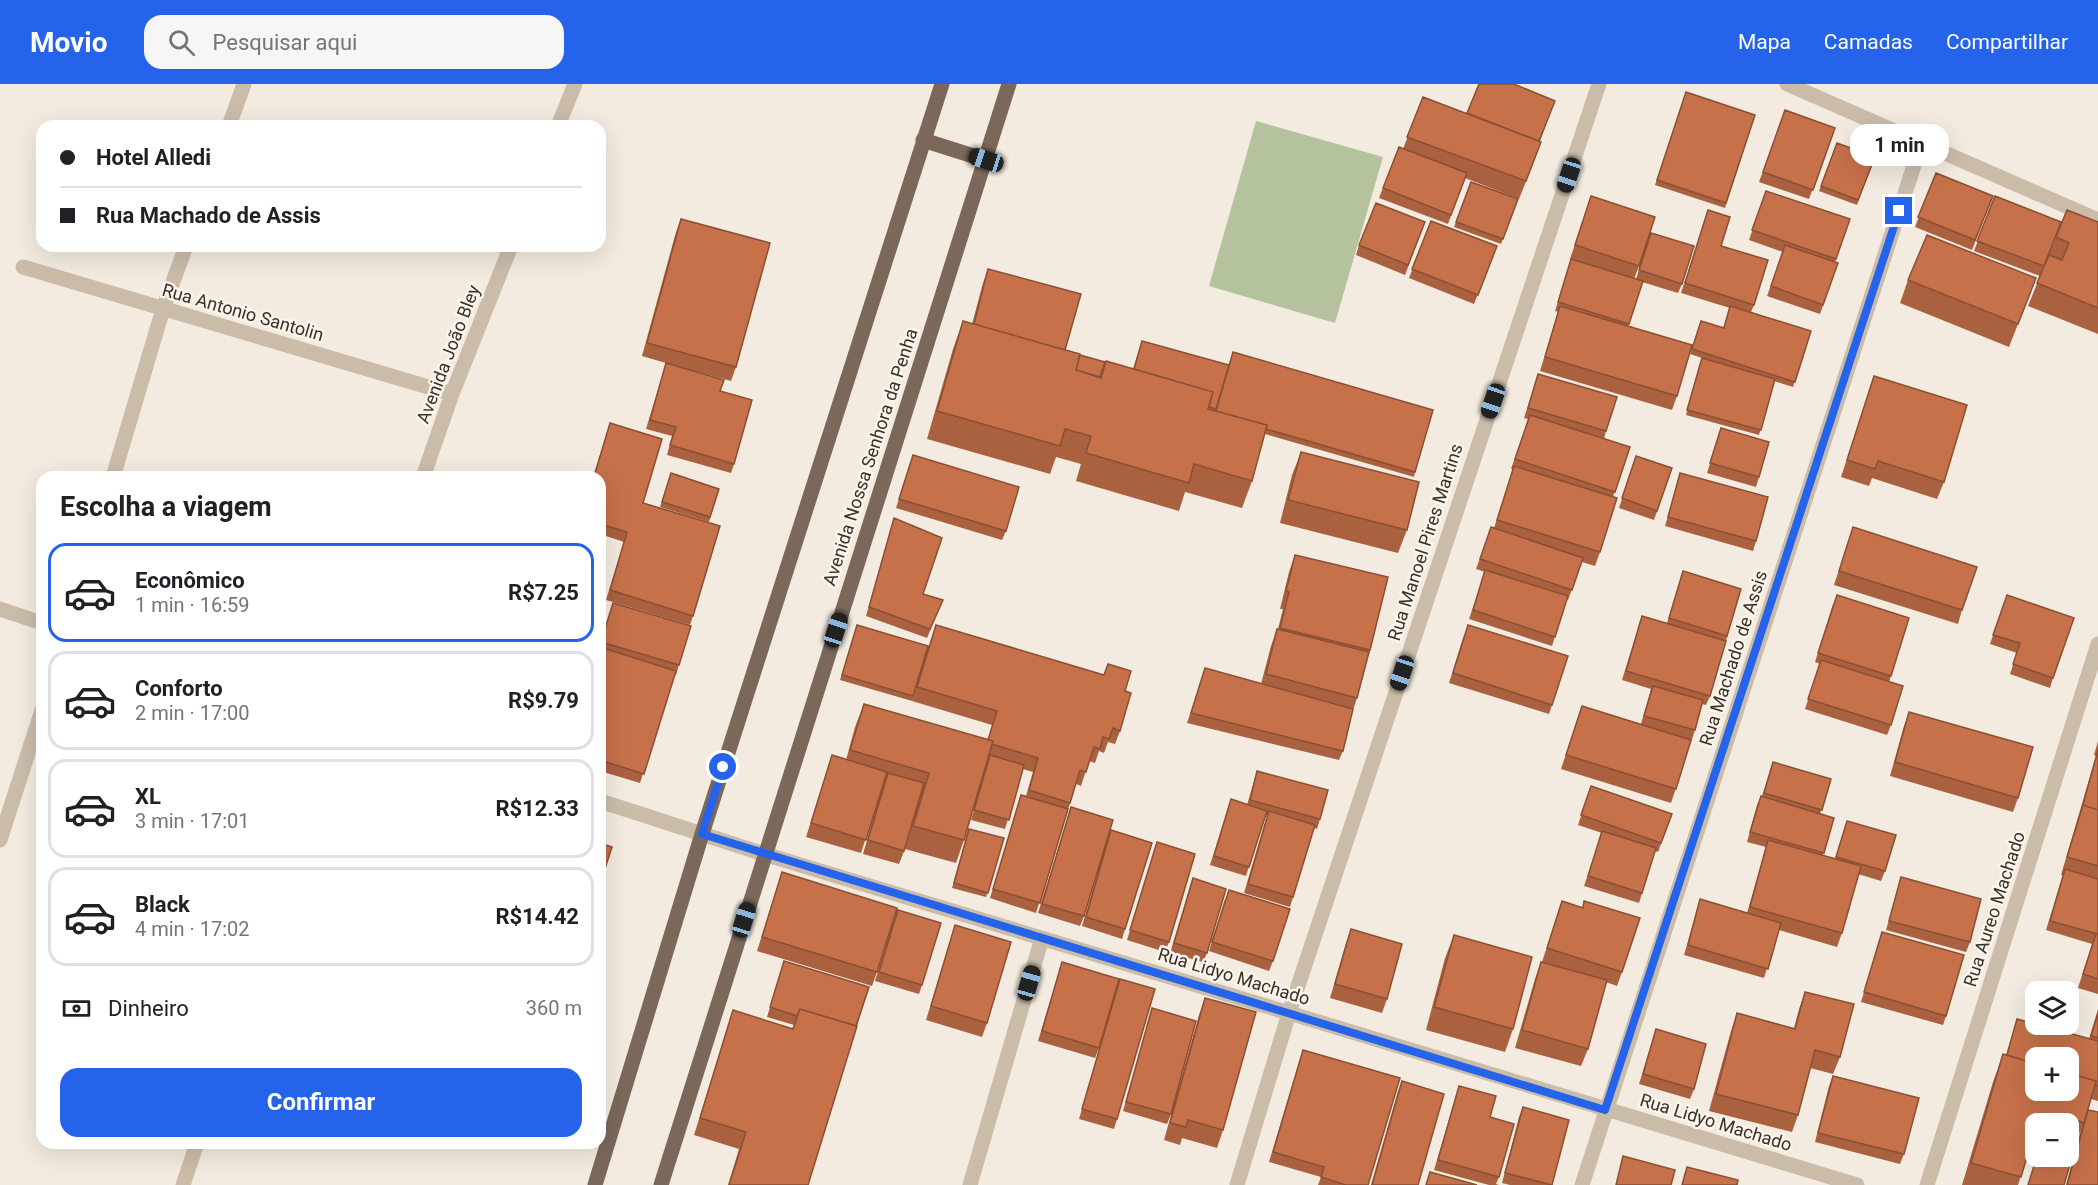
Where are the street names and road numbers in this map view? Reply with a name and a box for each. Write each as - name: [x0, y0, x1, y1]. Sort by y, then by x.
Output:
- street label: Rua Antonio Santolin: [160, 279, 326, 345]
- street label: Avenida João Bley: [412, 281, 484, 426]
- street label: Avenida Nossa Senhora da Penha: [818, 326, 922, 588]
- street label: Rua Manoel Pires Martins: [1383, 441, 1467, 643]
- street label: Rua Machado de Assis: [1695, 568, 1771, 748]
- street label: Rua Aureo Machado: [1959, 829, 2029, 989]
- street label: Rua Lidyo Machado: [1156, 943, 1312, 1009]
- street label: Rua Lidyo Machado: [1638, 1089, 1794, 1155]

